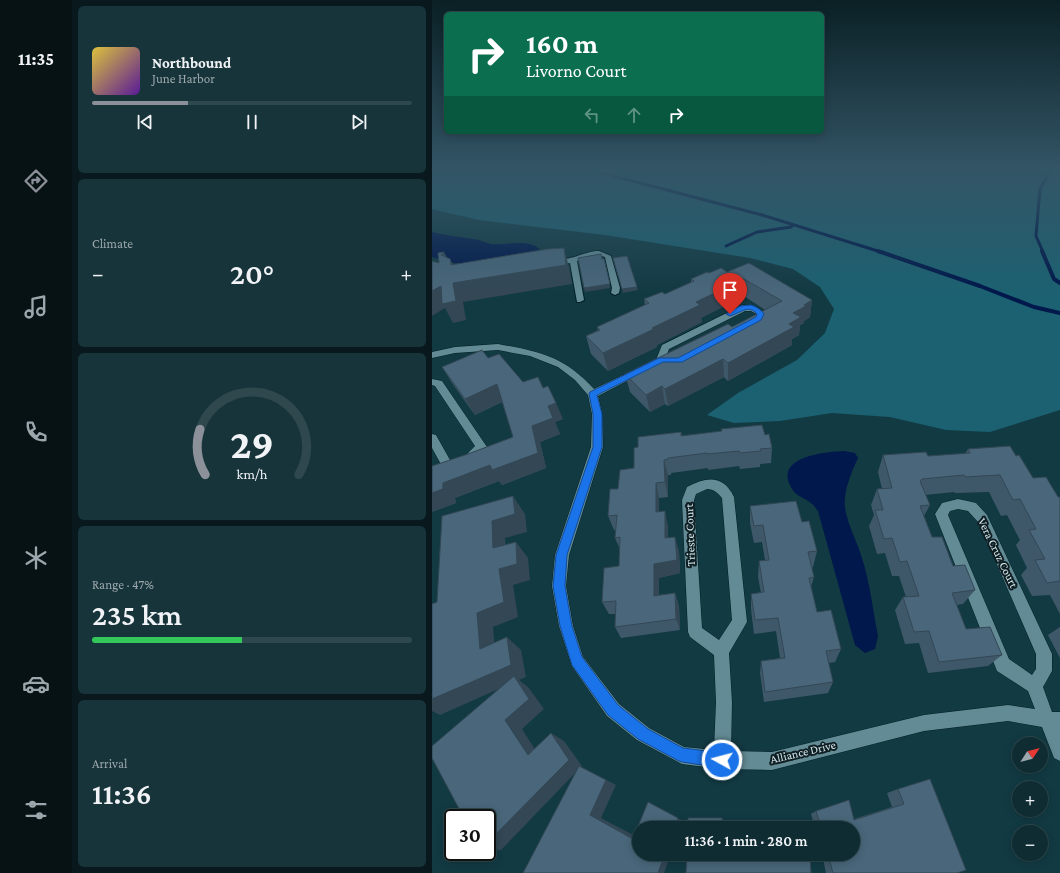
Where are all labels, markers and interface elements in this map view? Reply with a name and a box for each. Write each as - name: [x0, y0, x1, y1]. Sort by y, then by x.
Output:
- icon: right: [460, 28, 512, 80]
- text: 160 m: [526, 28, 598, 59]
- text: 11:35: [18, 49, 54, 69]
- text: Northbound: [152, 55, 231, 71]
- text: Livorno Court: [526, 61, 627, 81]
- text: June Harbor: [152, 71, 215, 86]
- icon: left: [581, 104, 603, 126]
- icon: ahead: [623, 104, 645, 126]
- icon: right: [665, 104, 687, 126]
- icon: previous: [134, 111, 156, 133]
- icon: pause: [241, 111, 263, 133]
- icon: next: [348, 111, 370, 133]
- icon: directions: [22, 167, 50, 195]
- text: Climate: [92, 236, 133, 251]
- text: 20°: [230, 257, 274, 290]
- text: −: [92, 261, 104, 286]
- text: +: [400, 261, 412, 286]
- pin: [713, 273, 747, 314]
- icon: arrive: [719, 279, 741, 301]
- icon: music: [22, 293, 50, 321]
- icon: phone: [22, 418, 50, 446]
- text: 29: [230, 420, 274, 466]
- text: km/h: [237, 465, 268, 481]
- street label: Trieste Court: [682, 502, 698, 567]
- street label: Vera Cruz Court: [975, 516, 1021, 591]
- icon: climate: [22, 544, 50, 572]
- text: Range · 47%: [92, 577, 154, 592]
- text: 235 km: [92, 598, 182, 631]
- icon: car: [22, 670, 50, 698]
- north arrow: [1012, 737, 1048, 773]
- map controls: [1012, 737, 1048, 861]
- street label: Alliance Drive: [769, 738, 837, 766]
- position arrow: [701, 739, 743, 781]
- text: Arrival: [92, 756, 127, 771]
- text: 11:36: [92, 777, 152, 810]
- button: +: [1012, 781, 1048, 817]
- icon: filters: [22, 796, 50, 824]
- speed limit sign: 30: [444, 809, 496, 861]
- button: −: [1012, 825, 1048, 861]
- text: 11:36 · 1 min · 280 m: [685, 833, 807, 849]

